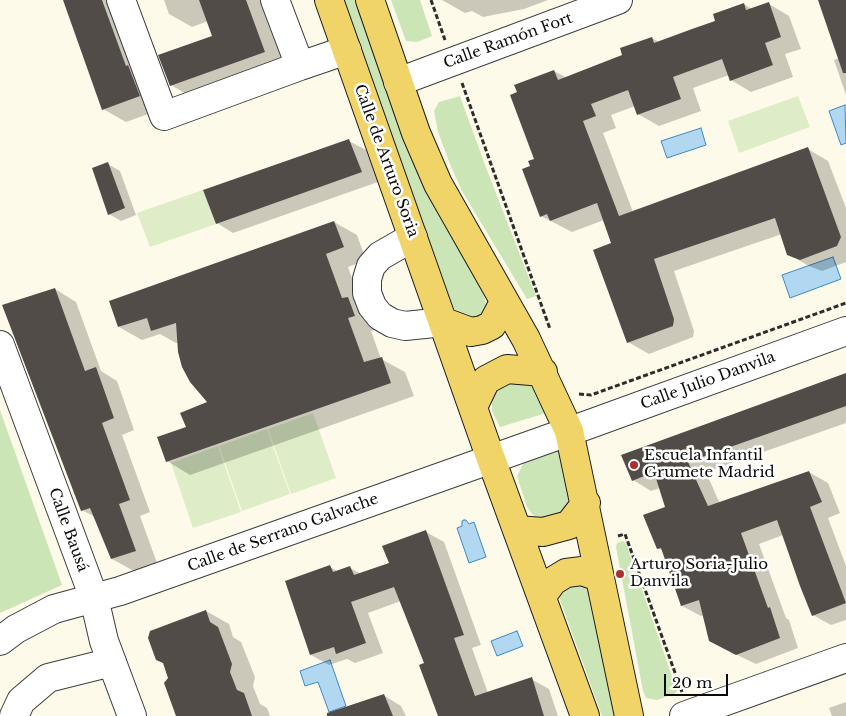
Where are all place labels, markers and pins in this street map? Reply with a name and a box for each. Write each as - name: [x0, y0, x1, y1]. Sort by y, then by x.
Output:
- place label: Escuela Infantil Grumete Madrid: [644, 447, 775, 482]
- marker: Escuela Infantil Grumete Madrid: [628, 459, 640, 471]
- place label: Arturo Soria-Julio Danvila: [630, 556, 768, 591]
- marker: Arturo Soria-Julio Danvila: [614, 568, 626, 580]

